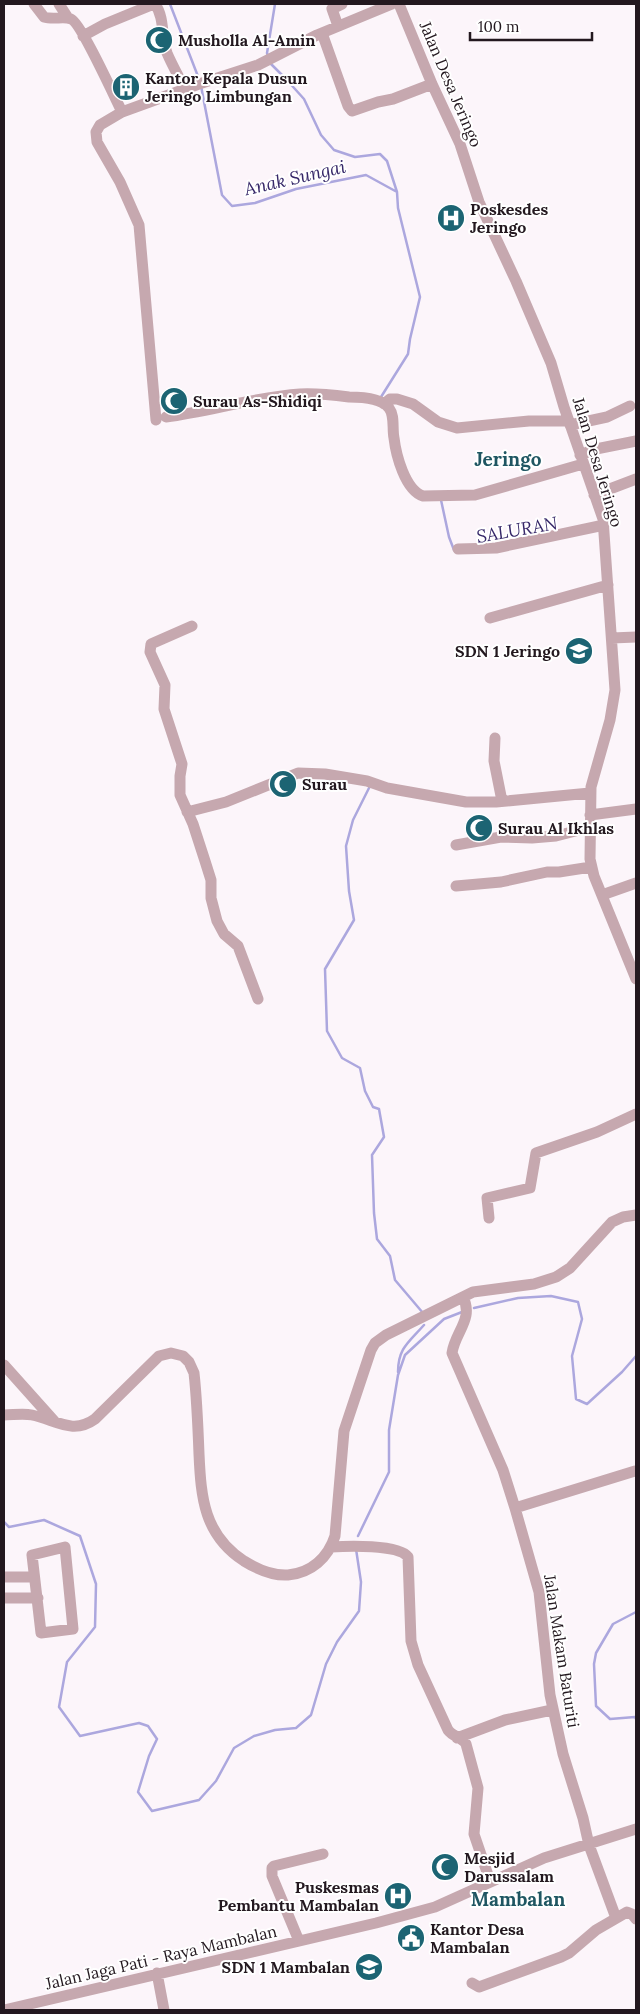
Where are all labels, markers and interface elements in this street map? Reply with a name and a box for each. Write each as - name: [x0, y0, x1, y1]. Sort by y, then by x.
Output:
- scale bar: [470, 10, 592, 42]
- street label: Jalan Desa Jeringo: [415, 17, 487, 150]
- text: 100 m: [478, 17, 519, 36]
- mosque icon: Musholla Al-Amin: [144, 25, 174, 55]
- place label: Musholla Al-Amin: [178, 30, 316, 50]
- place label: Kantor Kepala Dusun Jeringo Limbungan: [145, 68, 307, 106]
- building icon: Kantor Kepala Dusun Jeringo Limbungan: [111, 72, 141, 102]
- water label: Anak Sungai: [241, 155, 348, 201]
- place label: Poskesdes Jeringo: [470, 199, 548, 237]
- hospital icon: Poskesdes Jeringo: [436, 203, 466, 233]
- mosque icon: Surau As-Shidiqi: [159, 386, 189, 416]
- place label: Surau As-Shidiqi: [193, 391, 322, 411]
- street label: Jalan Desa Jeringo: [568, 394, 627, 529]
- district label: Jeringo: [475, 447, 542, 471]
- water label: SALURAN: [475, 511, 560, 548]
- school or university icon: SDN 1 Jeringo: [564, 636, 594, 666]
- place label: SDN 1 Jeringo: [455, 641, 560, 661]
- mosque icon: Surau: [268, 769, 298, 799]
- place label: Surau: [302, 774, 347, 794]
- mosque icon: Surau Al Ikhlas: [464, 813, 494, 843]
- place label: Surau Al Ikhlas: [498, 818, 614, 838]
- street label: Jalan Makam Baturiti: [540, 1572, 584, 1729]
- place label: Mesjid Darussalam: [464, 1848, 554, 1886]
- mosque icon: Mesjid Darussalam: [430, 1852, 460, 1882]
- place label: Puskesmas Pembantu Mambalan: [218, 1877, 379, 1915]
- hospital icon: Puskesmas Pembantu Mambalan: [383, 1881, 413, 1911]
- district label: Mambalan: [471, 1887, 565, 1911]
- place label: Kantor Desa Mambalan: [430, 1919, 525, 1957]
- street label: Jalan Jaga Pati - Raya Mambalan: [42, 1921, 279, 1994]
- public building icon: Kantor Desa Mambalan: [396, 1923, 426, 1953]
- school or university icon: SDN 1 Mambalan: [354, 1952, 384, 1982]
- place label: SDN 1 Mambalan: [222, 1957, 350, 1977]

